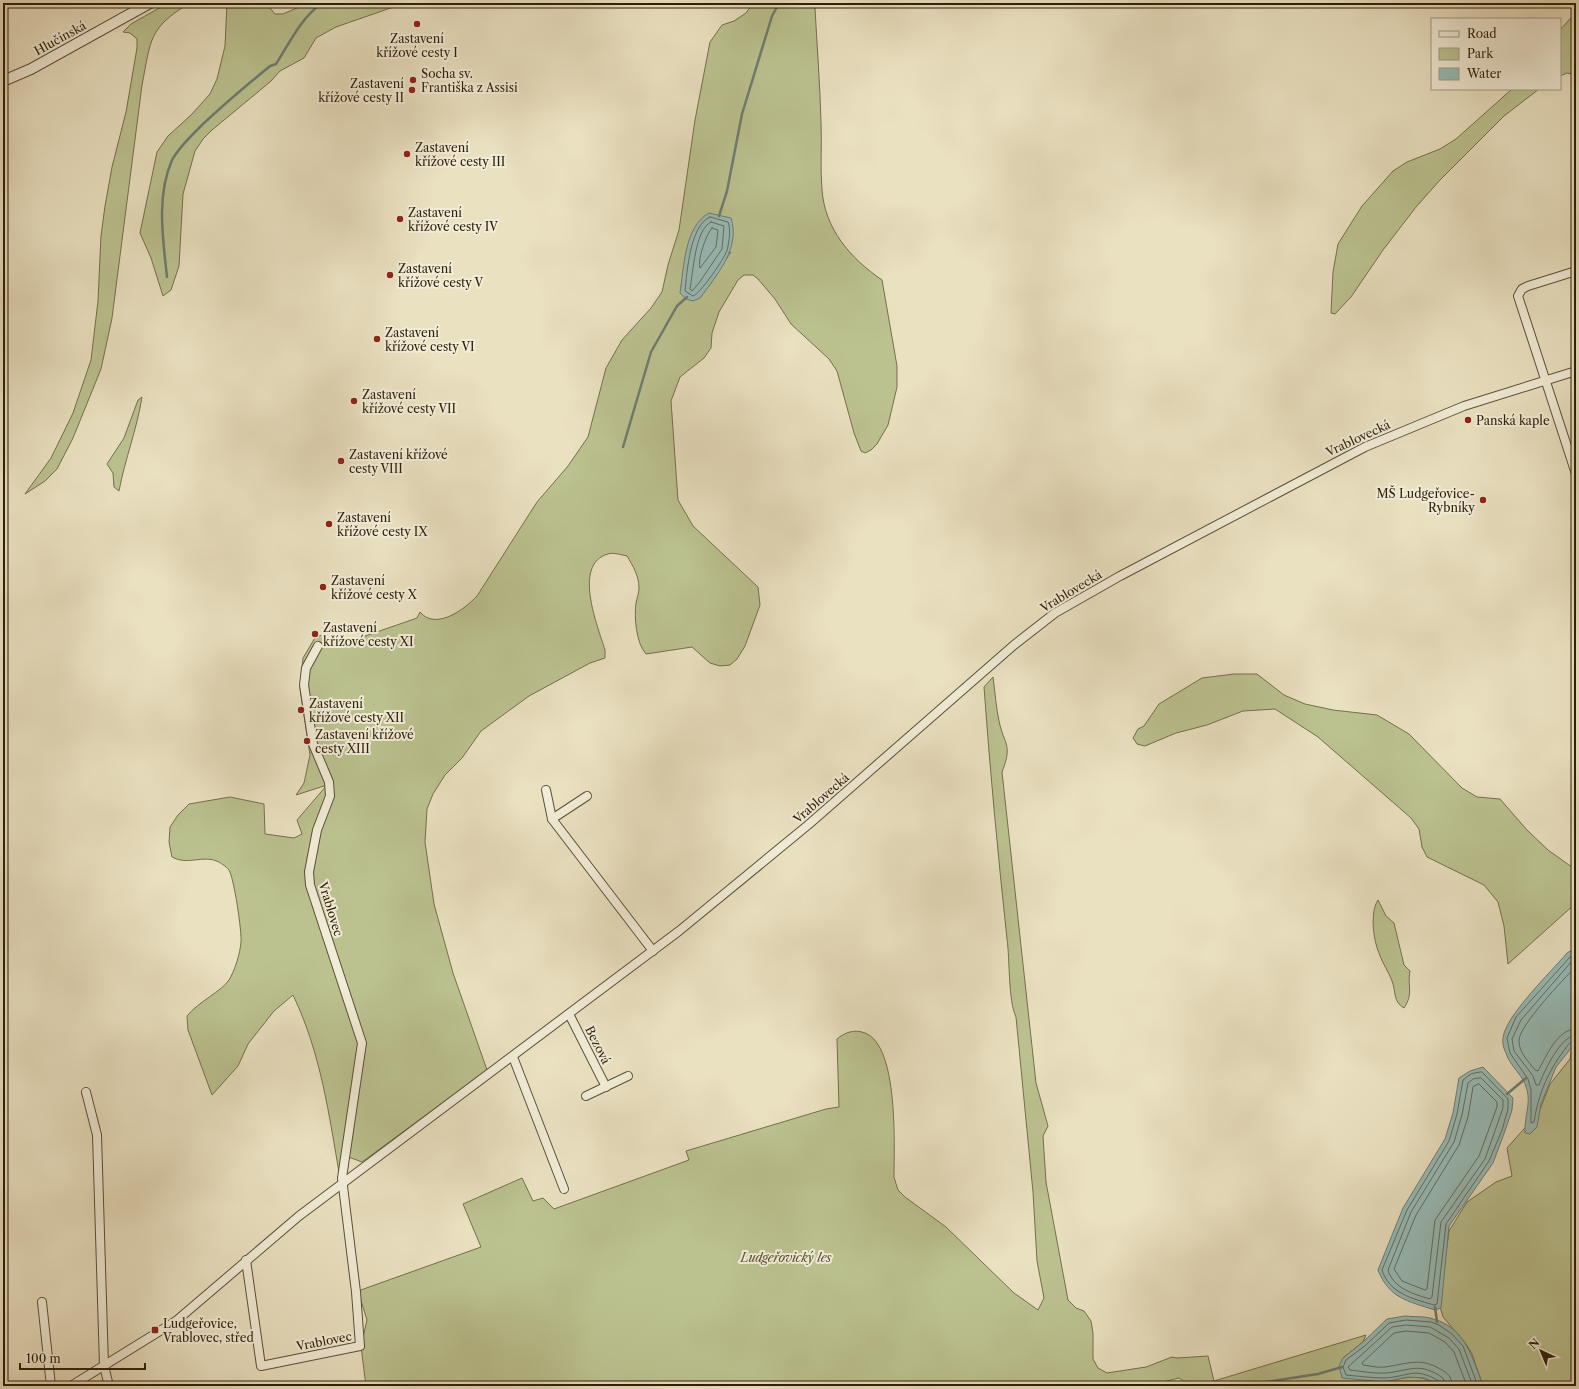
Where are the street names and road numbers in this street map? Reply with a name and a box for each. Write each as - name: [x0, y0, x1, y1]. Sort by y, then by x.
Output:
- street label: Hlučínská: [31, 17, 89, 58]
- street label: Vrablovecká: [1323, 416, 1393, 460]
- street label: Vrablovecká: [1037, 566, 1105, 616]
- street label: Vrablovecká: [789, 769, 852, 827]
- street label: Vrablovec: [315, 879, 346, 938]
- street label: Bezová: [582, 1023, 614, 1067]
- street label: Vrablovec: [294, 1328, 353, 1354]

